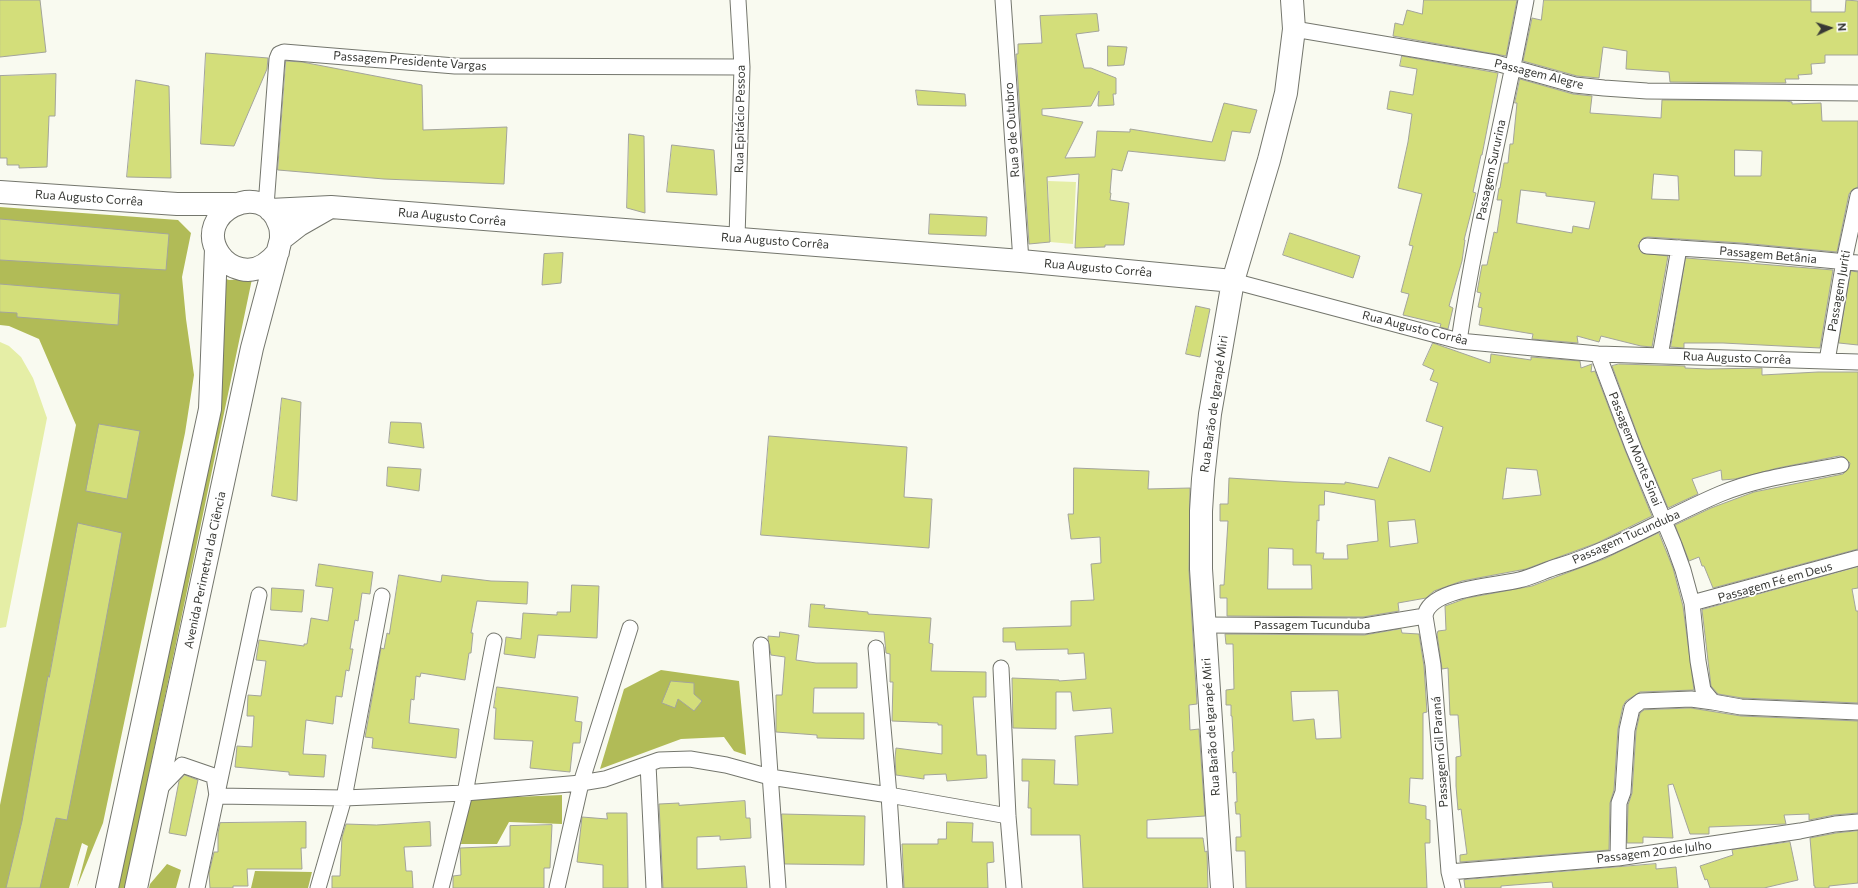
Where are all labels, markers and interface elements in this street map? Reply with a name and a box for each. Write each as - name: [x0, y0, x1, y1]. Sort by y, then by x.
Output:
- north arrow: [1810, 8, 1850, 48]
- text: N: [1836, 23, 1849, 32]
- street label: Passagem Presidente Vargas: [333, 48, 487, 74]
- street label: Passagem Alegre: [1493, 56, 1585, 92]
- street label: Rua Epitácio Pessoa: [732, 65, 748, 173]
- street label: Rua 9 de Outubro: [1001, 82, 1023, 178]
- street label: Passagem Sururina: [1473, 118, 1509, 222]
- street label: Rua Augusto Corrêa: [34, 187, 144, 209]
- street label: Rua Augusto Corrêa: [397, 205, 507, 229]
- street label: Rua Augusto Corrêa: [720, 230, 830, 252]
- street label: Passagem Betânia: [1719, 244, 1817, 266]
- street label: Passagem Juriti: [1825, 249, 1853, 333]
- street label: Rua Augusto Corrêa: [1043, 256, 1153, 280]
- street label: Rua Augusto Corrêa: [1361, 308, 1469, 348]
- street label: Rua Barão de Igarapé Miri: [1197, 334, 1231, 474]
- street label: Rua Augusto Corrêa: [1683, 349, 1791, 367]
- street label: Passagem Monte Sinai: [1606, 390, 1664, 508]
- street label: Avenida Perimetral da Ciência: [181, 490, 229, 650]
- street label: Passagem Tucunduba: [1570, 507, 1682, 567]
- street label: Passagem Fé em Deus: [1716, 559, 1834, 605]
- street label: Passagem Tucunduba: [1254, 618, 1370, 632]
- street label: Rua Barão de Igarapé Miri: [1199, 657, 1223, 797]
- street label: Passagem Gil Paraná: [1429, 696, 1451, 808]
- street label: Passagem 20 de Julho: [1596, 838, 1712, 866]

